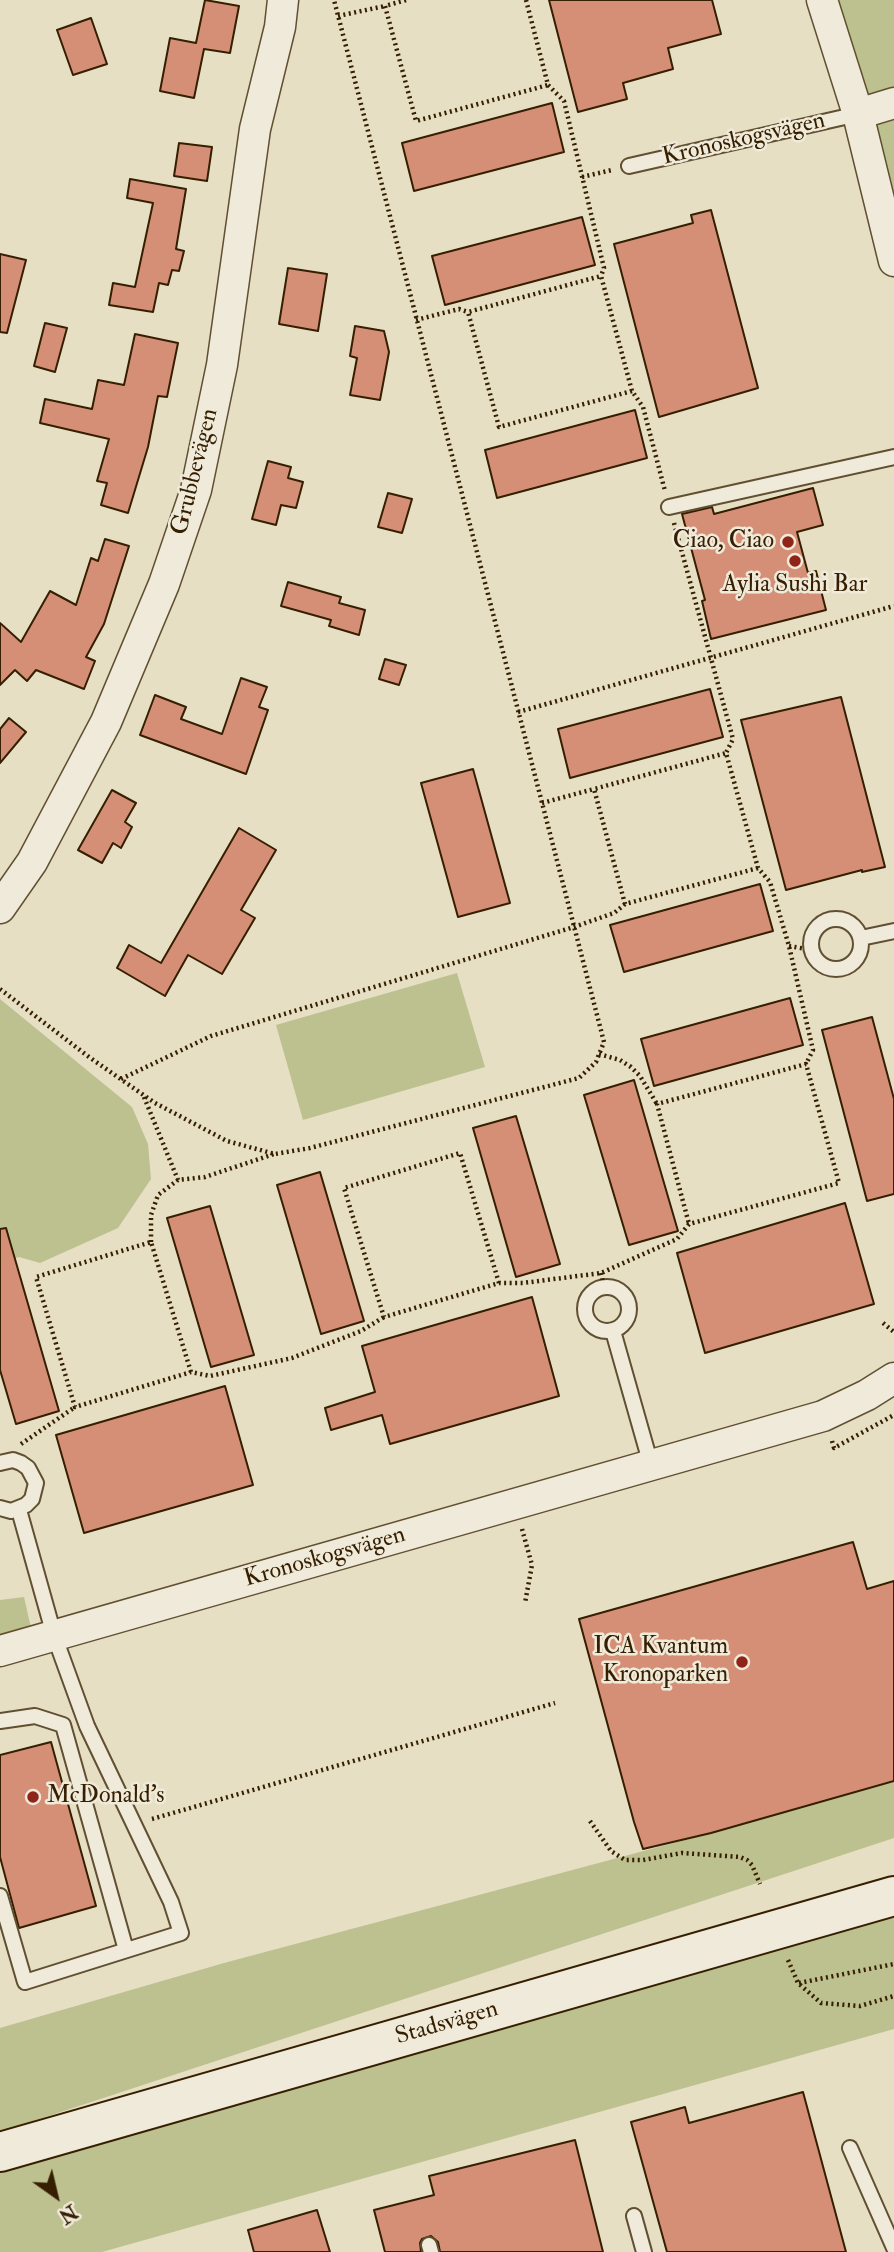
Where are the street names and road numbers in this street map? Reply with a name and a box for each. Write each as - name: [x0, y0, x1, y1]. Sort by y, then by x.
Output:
- street label: Kronoskogsvägen: [660, 107, 828, 173]
- street label: Grubbevägen: [166, 406, 226, 538]
- street label: Kronoskogsvägen: [241, 1521, 409, 1595]
- street label: Stadsvägen: [392, 1996, 502, 2052]

